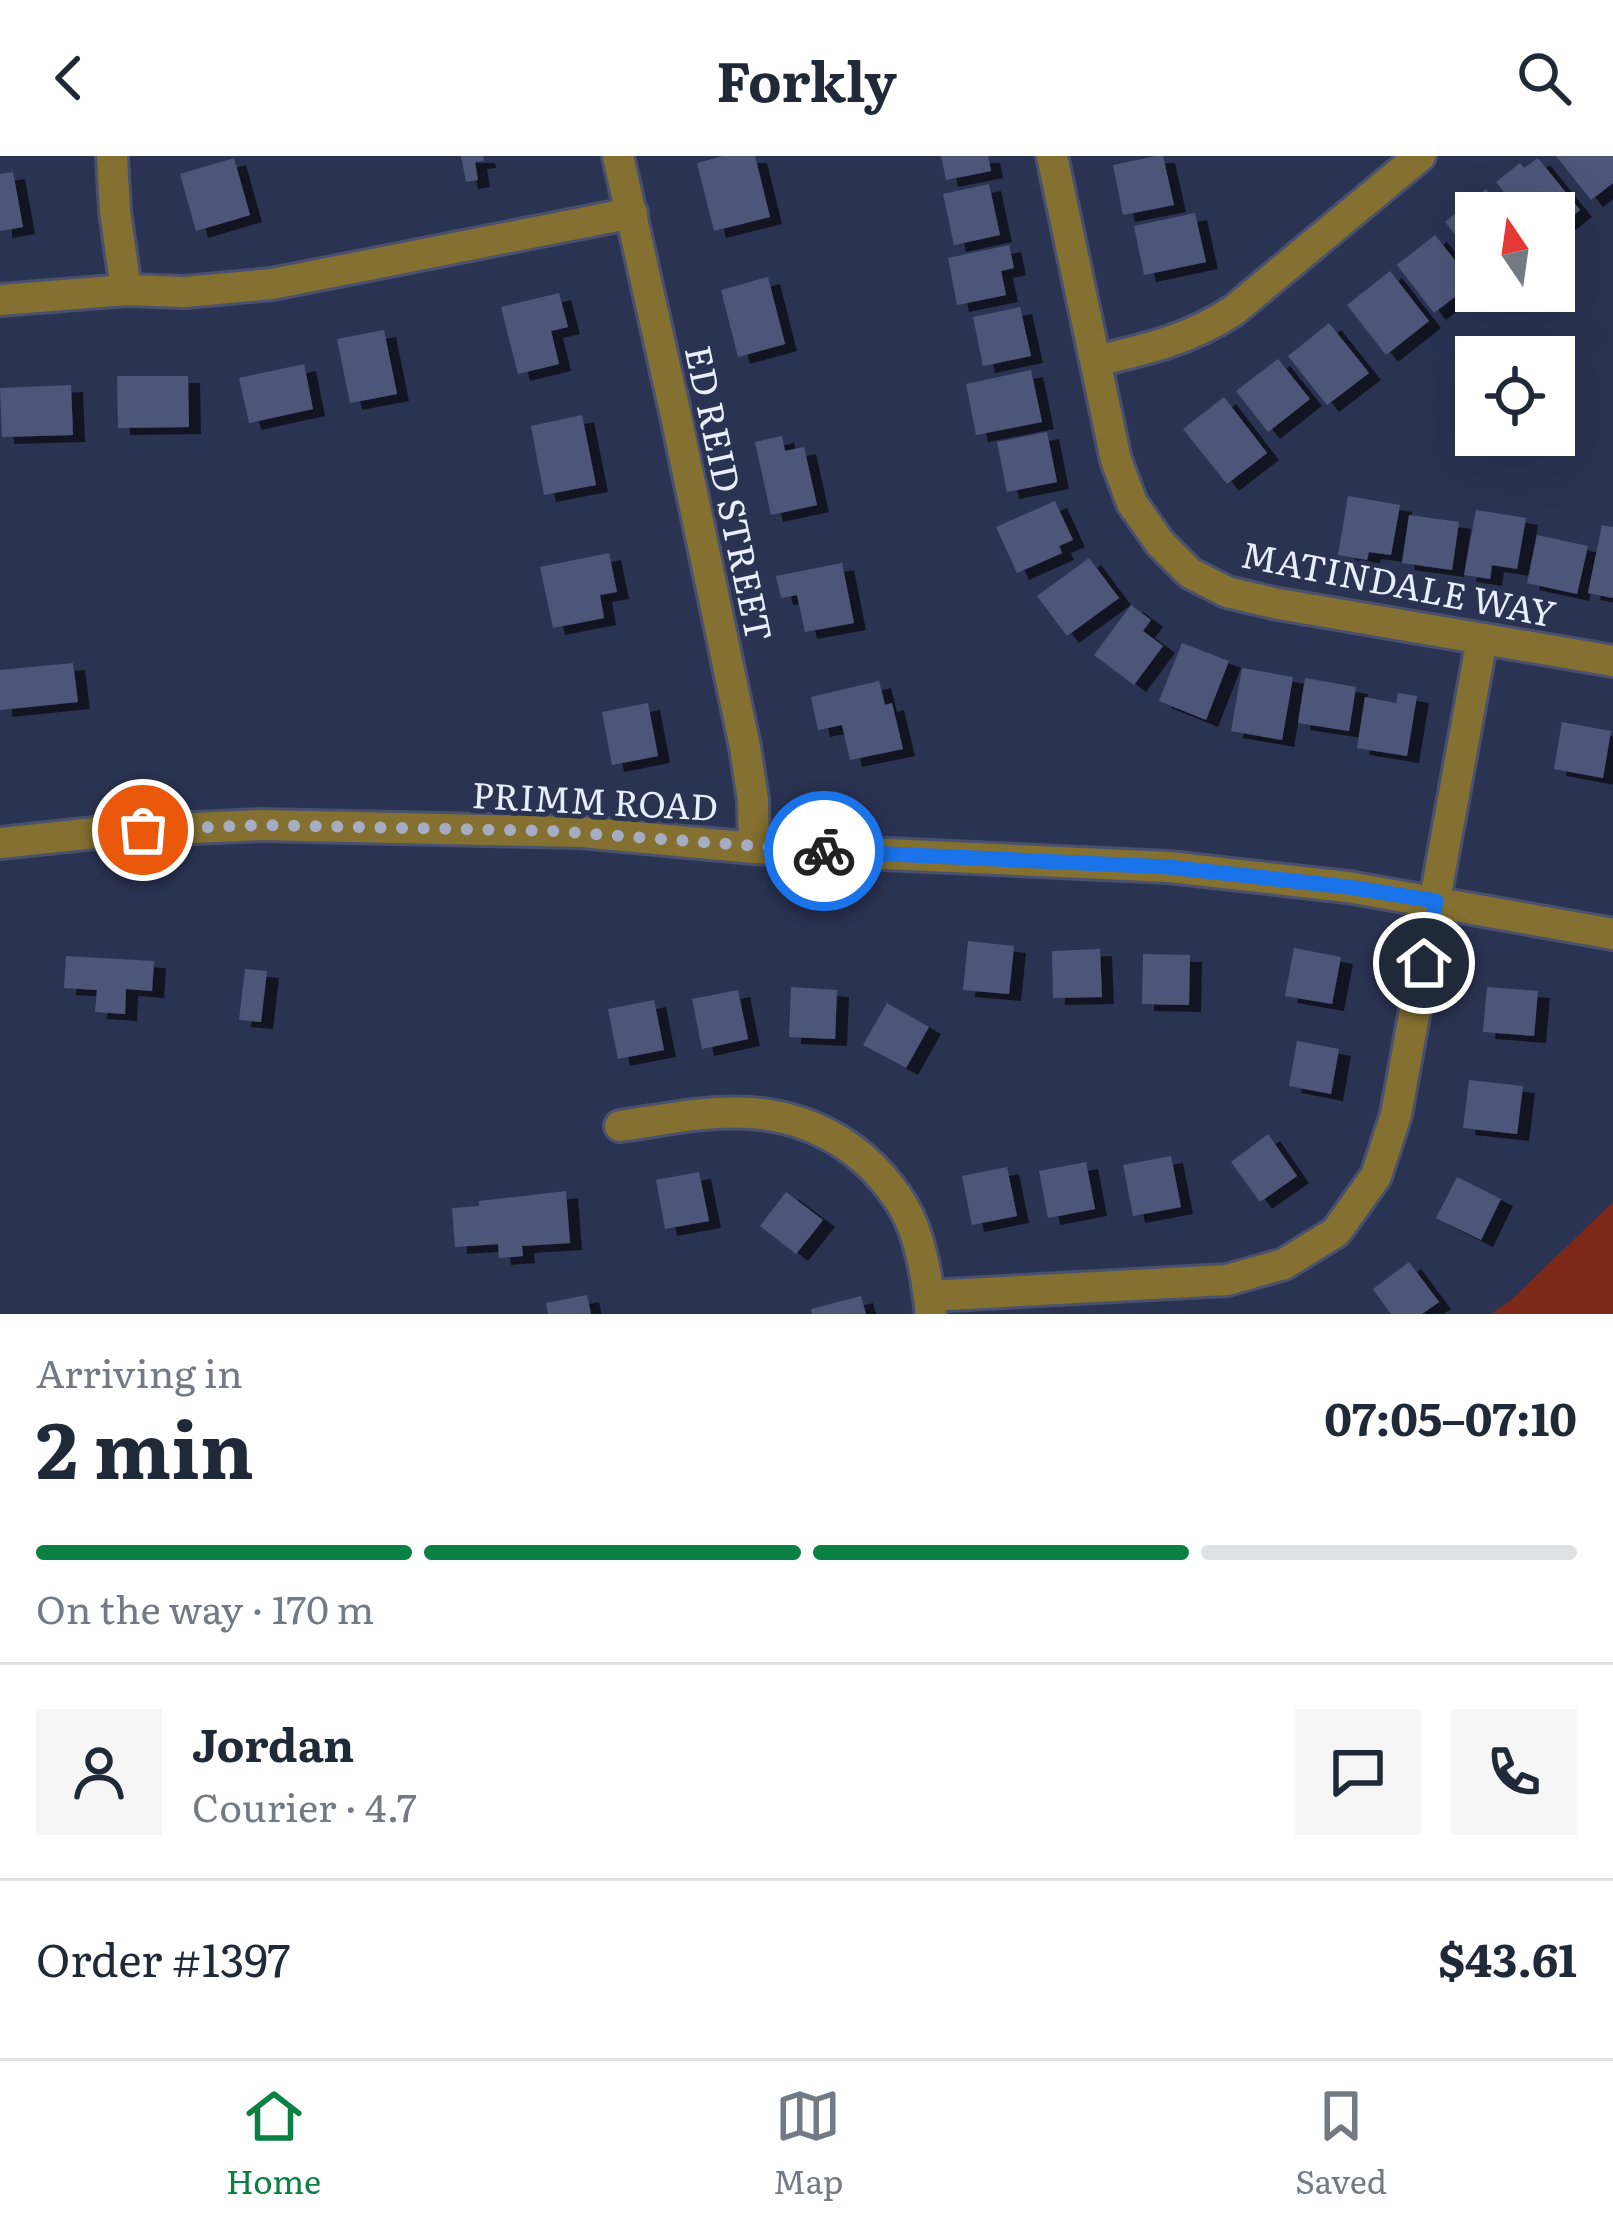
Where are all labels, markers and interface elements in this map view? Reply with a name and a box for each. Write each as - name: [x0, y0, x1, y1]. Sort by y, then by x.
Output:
- text: Forkly: [716, 38, 897, 119]
- icon: back: [36, 45, 102, 111]
- icon: search: [1511, 45, 1577, 111]
- north arrow: [1455, 192, 1575, 312]
- map controls: [1455, 192, 1575, 456]
- button: locate: [1455, 336, 1575, 456]
- street label: ED REID STREET: [674, 340, 788, 646]
- street label: MATINDALE WAY: [1237, 526, 1561, 638]
- street label: PRIMM ROAD: [471, 766, 719, 832]
- pin: [92, 779, 194, 881]
- courier: [764, 791, 884, 911]
- icon: bag: [110, 797, 176, 863]
- icon: bike: [791, 818, 857, 884]
- pin: [1373, 912, 1475, 1014]
- icon: home: [1391, 930, 1457, 996]
- text: Arriving in: [36, 1342, 243, 1400]
- text: 07:05–07:10: [1324, 1383, 1577, 1450]
- text: 2 min: [36, 1387, 254, 1503]
- text: On the way · 170 m: [36, 1578, 374, 1636]
- button: person: [36, 1709, 162, 1835]
- text: Jordan: [192, 1709, 354, 1776]
- button: chat: [1295, 1709, 1421, 1835]
- button: phone: [1451, 1709, 1577, 1835]
- text: Courier · 4.7: [192, 1776, 417, 1834]
- text: Order #1397: [36, 1924, 290, 1991]
- text: $43.61: [1438, 1924, 1577, 1991]
- tab: Home: [226, 2083, 321, 2204]
- tab: Map: [773, 2083, 843, 2204]
- tab: Saved: [1295, 2083, 1387, 2204]

